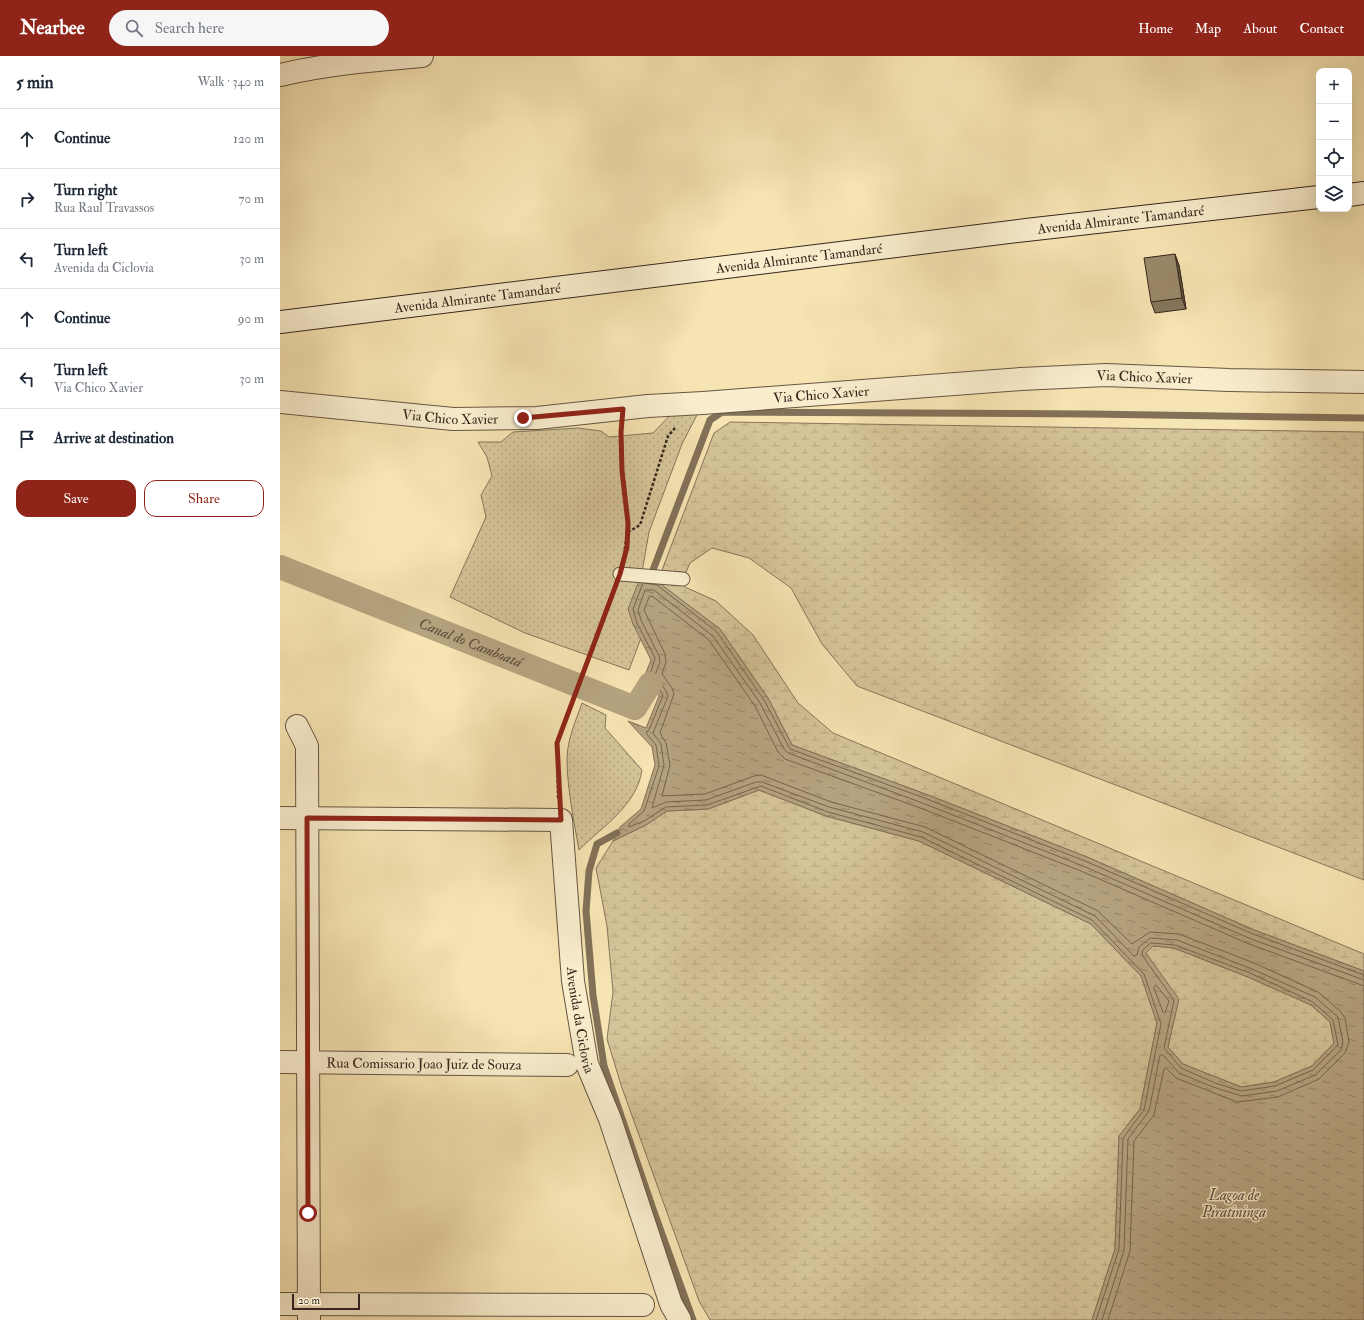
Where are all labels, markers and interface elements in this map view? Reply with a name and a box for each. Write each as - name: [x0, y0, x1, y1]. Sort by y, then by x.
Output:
- search box: [109, 10, 389, 46]
- text: Nearbee: [20, 16, 85, 40]
- icon: search: [123, 17, 145, 39]
- text: Search here: [155, 19, 224, 38]
- text: Home: [1138, 20, 1173, 37]
- text: Map: [1195, 20, 1221, 37]
- text: About: [1243, 20, 1277, 37]
- text: Contact: [1299, 20, 1344, 37]
- map controls: [1316, 68, 1352, 212]
- button: +: [1316, 68, 1352, 104]
- text: 5 min: [16, 72, 54, 93]
- text: Walk · 340 m: [198, 74, 264, 90]
- button: −: [1316, 104, 1352, 140]
- icon: ahead: [16, 128, 38, 150]
- text: Continue: [54, 129, 110, 148]
- text: 120 m: [233, 131, 264, 147]
- button: locate: [1316, 140, 1352, 176]
- button: layers: [1316, 176, 1352, 212]
- text: Turn right: [54, 181, 117, 200]
- icon: right: [16, 188, 38, 210]
- text: 70 m: [239, 191, 264, 207]
- text: Rua Raul Travassos: [54, 200, 154, 216]
- street label: Avenida Almirante Tamandaré: [1036, 201, 1205, 237]
- street label: Avenida Almirante Tamandaré: [714, 239, 883, 277]
- text: Turn left: [54, 241, 108, 260]
- icon: left: [16, 248, 38, 270]
- text: 30 m: [240, 251, 264, 267]
- text: Avenida da Ciclovia: [54, 260, 154, 276]
- street label: Avenida Almirante Tamandaré: [392, 279, 562, 316]
- icon: ahead: [16, 308, 38, 330]
- text: Continue: [54, 309, 110, 328]
- text: 90 m: [238, 311, 264, 327]
- text: Turn left: [54, 361, 108, 380]
- street label: Via Chico Xavier: [1096, 366, 1194, 387]
- icon: left: [16, 368, 38, 390]
- text: 30 m: [240, 371, 264, 387]
- text: Via Chico Xavier: [54, 380, 143, 396]
- street label: Via Chico Xavier: [773, 382, 870, 406]
- street label: Via Chico Xavier: [402, 406, 499, 428]
- route end: [514, 409, 532, 427]
- icon: arrive: [16, 428, 38, 450]
- text: Arrive at destination: [54, 429, 174, 448]
- button: Save: [16, 480, 136, 517]
- button: Share: [144, 480, 264, 517]
- water label: Canal do Camboatá: [416, 614, 527, 673]
- street label: Avenida da Ciclovia: [563, 965, 598, 1076]
- street label: Rua Comissario Joao Juiz de Souza: [326, 1054, 522, 1073]
- water label: Lagoa de Piratininga: [1201, 1186, 1266, 1222]
- route start: [299, 1204, 317, 1222]
- scale bar: [292, 1292, 360, 1311]
- text: 20 m: [298, 1294, 320, 1307]

